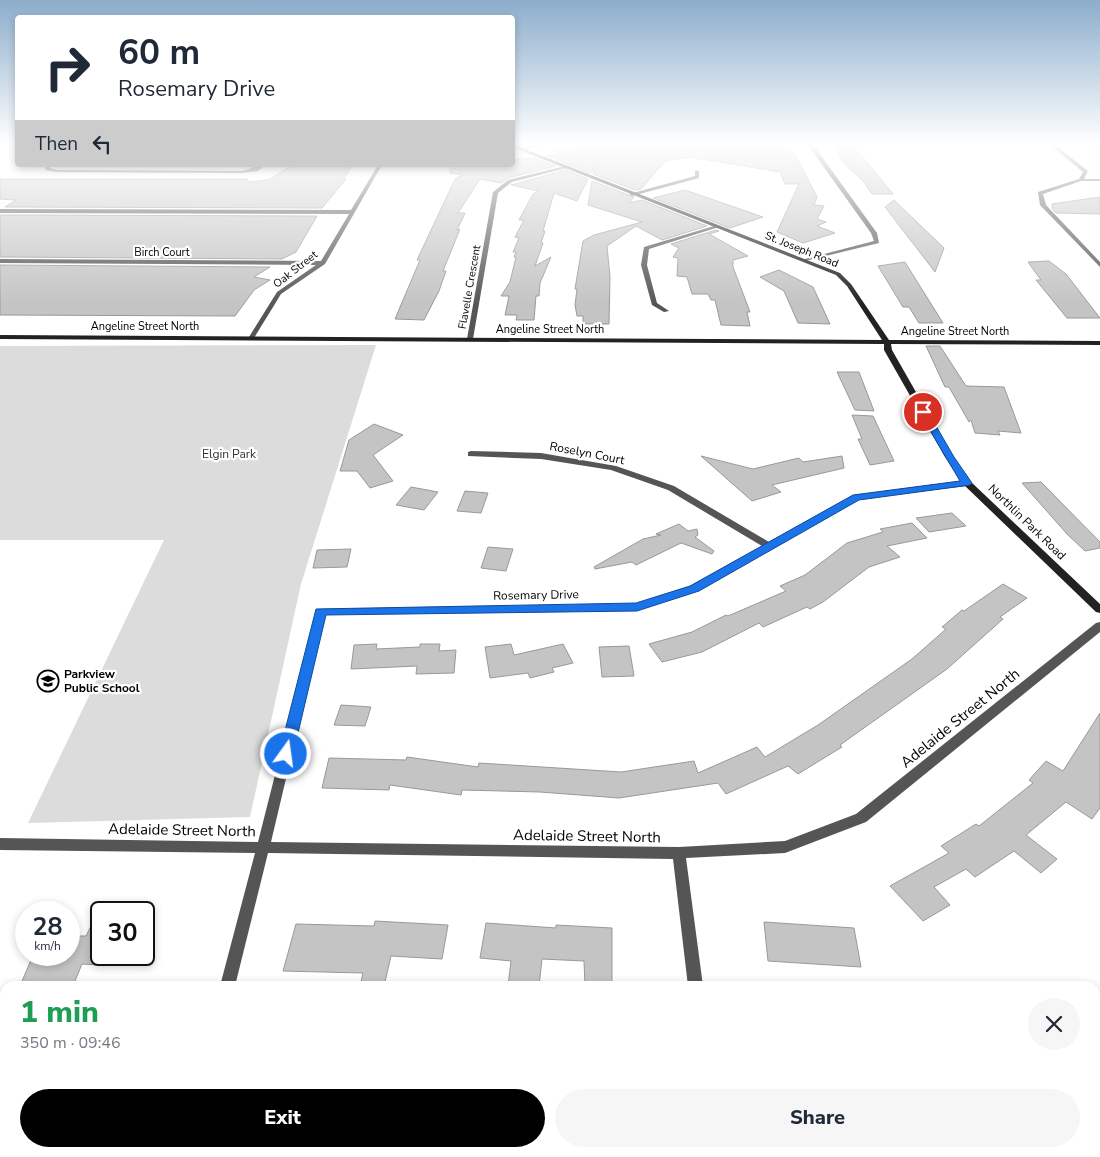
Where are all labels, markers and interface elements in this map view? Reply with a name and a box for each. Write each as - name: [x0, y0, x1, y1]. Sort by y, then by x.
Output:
- text: 60 m: [118, 29, 200, 76]
- icon: right: [35, 35, 100, 100]
- text: Rosemary Drive: [118, 74, 275, 104]
- icon: left: [88, 130, 116, 158]
- text: Then: [35, 131, 78, 157]
- street label: St. Joseph Road: [763, 228, 841, 271]
- street label: Flavelle Crescent: [455, 244, 484, 330]
- street label: Birch Court: [134, 245, 190, 260]
- street label: Oak Street: [270, 247, 321, 291]
- street label: Angeline Street North: [91, 319, 199, 334]
- street label: Angeline Street North: [496, 322, 604, 337]
- street label: Angeline Street North: [901, 324, 1009, 339]
- pin: [902, 391, 944, 433]
- icon: arrive: [909, 398, 937, 426]
- street label: Roselyn Court: [548, 438, 627, 468]
- park label: Elgin Park: [202, 446, 257, 462]
- street label: Northlin Park Road: [985, 481, 1069, 563]
- street label: Rosemary Drive: [493, 586, 579, 604]
- street label: Adelaide Street North: [896, 664, 1024, 772]
- place label: Parkview Public School: [64, 666, 140, 696]
- school or university icon: Parkview Public School: [36, 669, 60, 693]
- position arrow: [259, 727, 311, 779]
- street label: Adelaide Street North: [108, 819, 256, 841]
- street label: Adelaide Street North: [513, 825, 661, 847]
- speed limit sign: 30: [90, 901, 155, 966]
- text: 28: [32, 910, 63, 944]
- text: km/h: [34, 938, 61, 954]
- text: 1 min: [20, 992, 99, 1033]
- button: close: [1028, 998, 1080, 1050]
- text: 350 m · 09:46: [20, 1032, 121, 1054]
- button: Exit: [20, 1089, 545, 1147]
- button: Share: [555, 1089, 1080, 1147]

